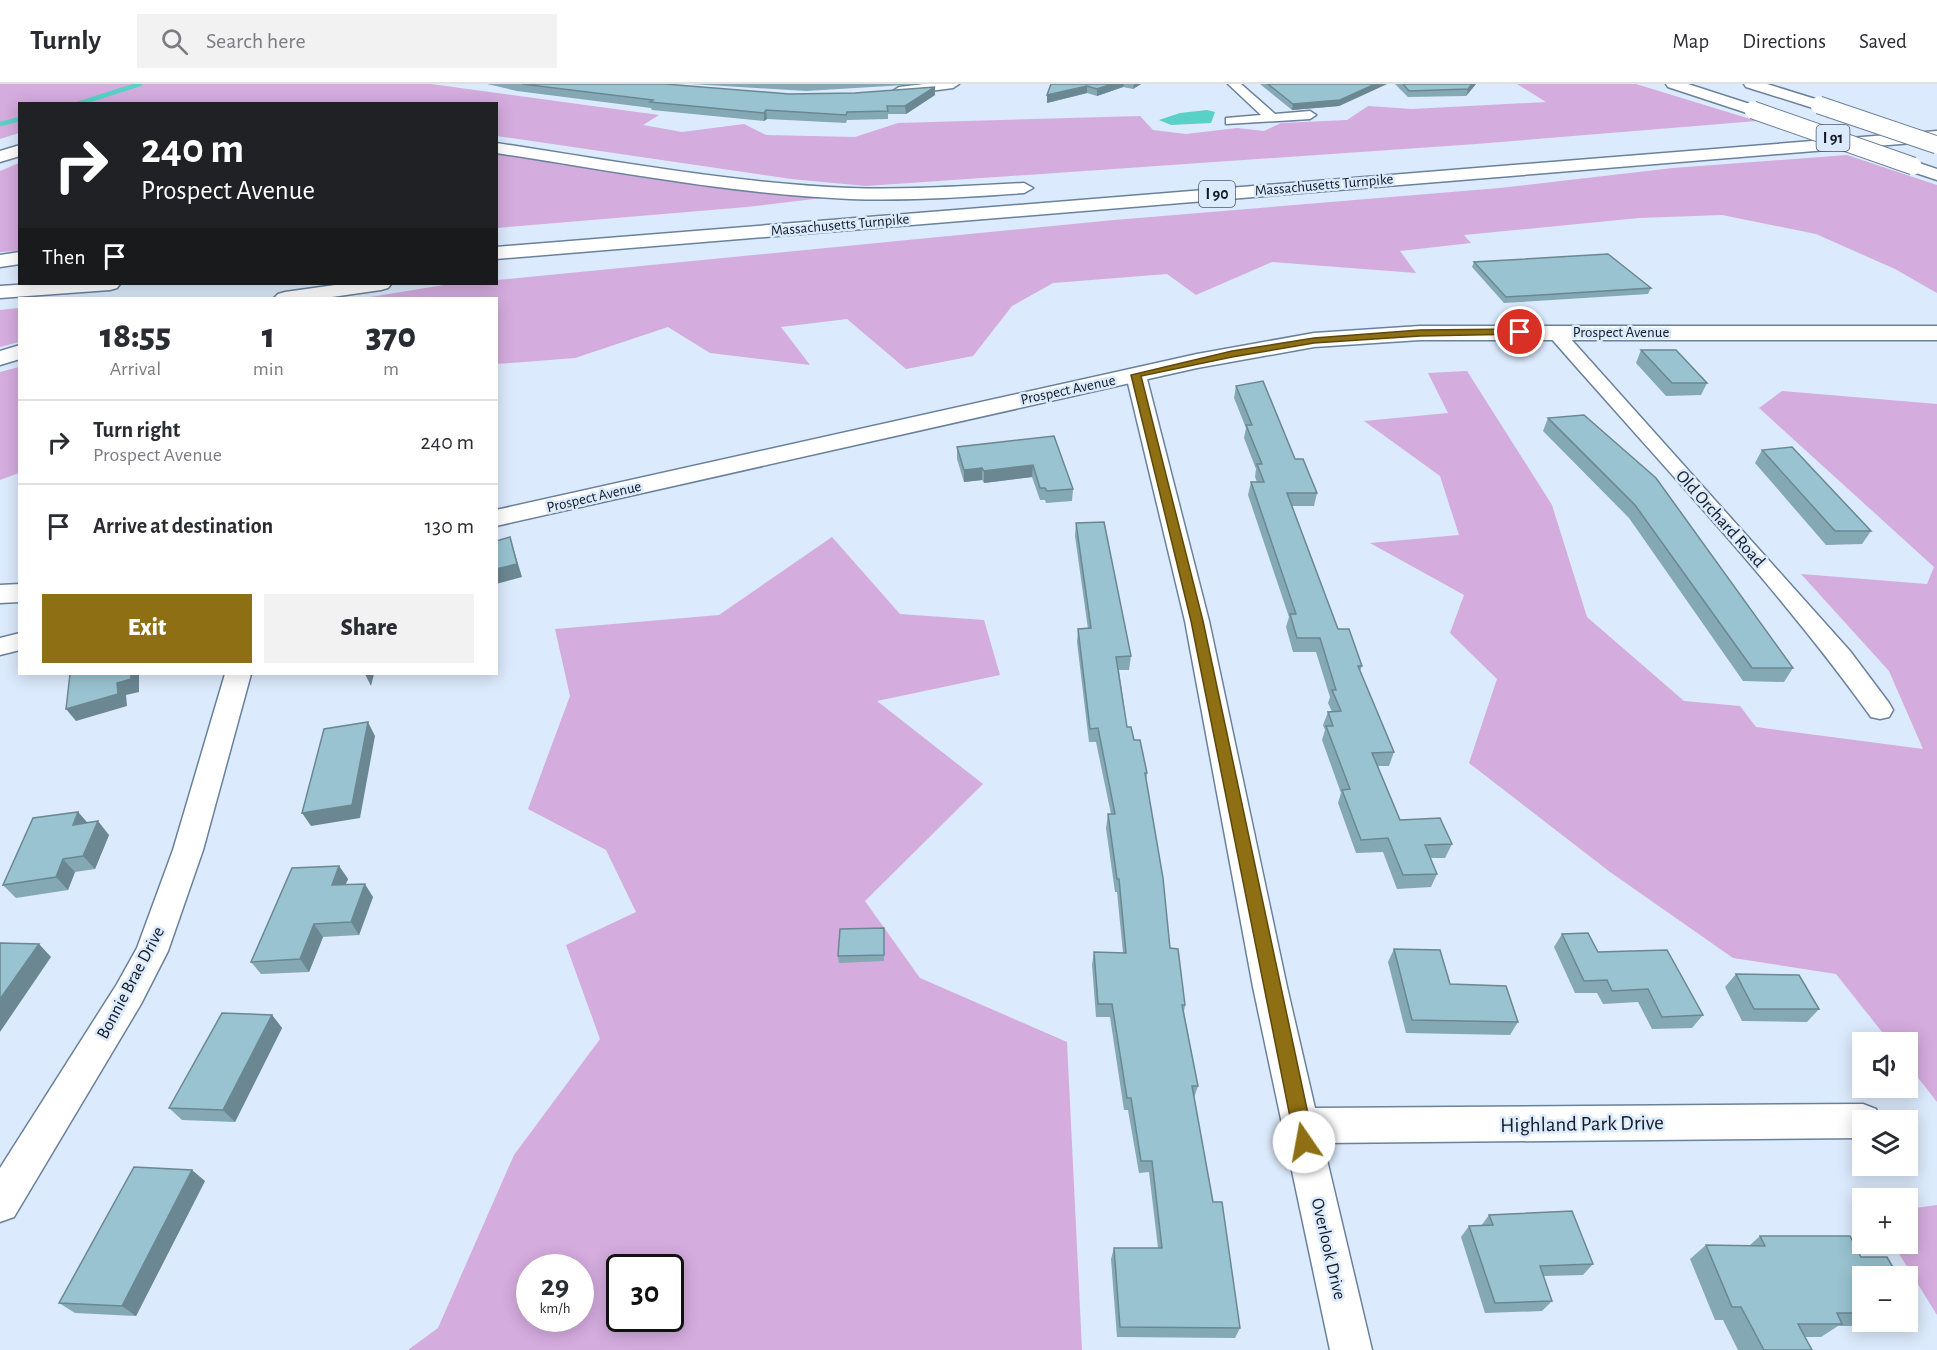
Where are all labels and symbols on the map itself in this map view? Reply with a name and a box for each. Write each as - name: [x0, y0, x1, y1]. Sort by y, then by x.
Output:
- road number: I 91: [1816, 125, 1850, 151]
- street label: Massachusetts Turnpike: [1254, 171, 1394, 199]
- road number: I 90: [1199, 181, 1235, 207]
- street label: Massachusetts Turnpike: [770, 211, 910, 239]
- pin: [1494, 306, 1545, 357]
- street label: Prospect Avenue: [1573, 325, 1669, 340]
- street label: Prospect Avenue: [1019, 373, 1117, 407]
- street label: Old Orchard Road: [1672, 467, 1768, 571]
- street label: Prospect Avenue: [545, 479, 643, 515]
- street label: Bonnie Brae Drive: [94, 924, 168, 1042]
- position arrow: [1272, 1110, 1336, 1174]
- street label: Highland Park Drive: [1500, 1112, 1664, 1136]
- street label: Overlook Drive: [1308, 1196, 1348, 1302]
- speed limit sign: 30: [606, 1254, 684, 1332]

